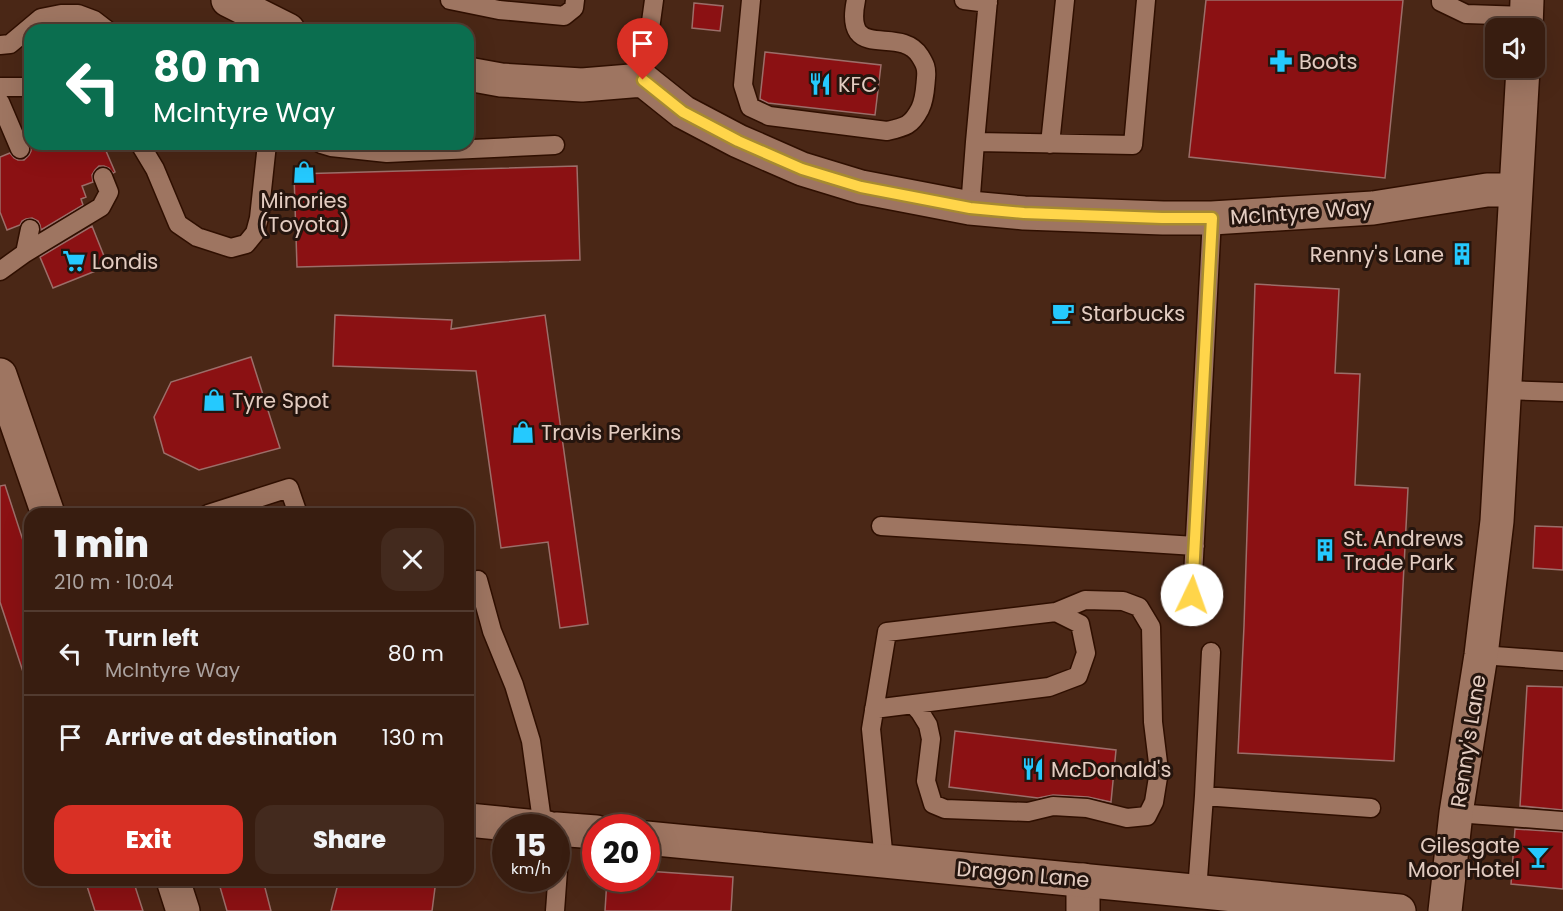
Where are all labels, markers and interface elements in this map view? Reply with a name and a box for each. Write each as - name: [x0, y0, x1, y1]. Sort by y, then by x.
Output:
- pin: [617, 18, 668, 80]
- map controls: [1485, 18, 1545, 78]
- button: sound: [1485, 18, 1545, 78]
- icon: arrive: [626, 27, 659, 60]
- text: 80 m: [153, 38, 261, 97]
- place label: Boots: [1299, 47, 1357, 76]
- icon: left: [54, 48, 132, 126]
- pharmacy icon: Boots: [1268, 48, 1294, 74]
- place label: KFC: [838, 70, 877, 99]
- restaurant icon: KFC: [807, 71, 833, 97]
- text: McIntyre Way: [153, 94, 335, 131]
- shop icon: Minories (Toyota): [291, 159, 317, 185]
- place label: Minories (Toyota): [259, 186, 349, 239]
- street label: McIntyre Way: [1229, 193, 1373, 231]
- place label: Renny's Lane: [1310, 240, 1444, 269]
- building icon: Renny's Lane: [1449, 241, 1475, 267]
- place label: Londis: [92, 247, 158, 276]
- supermarket icon: Londis: [61, 248, 87, 274]
- place label: Starbucks: [1081, 299, 1185, 328]
- cafe icon: Starbucks: [1050, 300, 1076, 326]
- place label: Tyre Spot: [232, 386, 329, 415]
- shop icon: Tyre Spot: [201, 387, 227, 413]
- place label: Travis Perkins: [541, 418, 681, 447]
- shop icon: Travis Perkins: [510, 419, 536, 445]
- text: 1 min: [54, 519, 149, 570]
- place label: St. Andrews Trade Park: [1343, 524, 1464, 577]
- button: close: [381, 528, 444, 591]
- building icon: St. Andrews Trade Park: [1312, 537, 1338, 563]
- position arrow: [1160, 563, 1224, 627]
- text: 210 m · 10:04: [54, 568, 174, 596]
- text: Turn left: [105, 623, 199, 654]
- icon: left: [54, 637, 87, 670]
- text: 80 m: [388, 638, 444, 669]
- text: McIntyre Way: [105, 656, 240, 684]
- street label: Renny's Lane: [1443, 672, 1493, 810]
- icon: arrive: [54, 721, 87, 754]
- text: Arrive at destination: [105, 722, 337, 753]
- text: 130 m: [382, 722, 444, 753]
- place label: McDonald's: [1051, 755, 1171, 784]
- restaurant icon: McDonald's: [1020, 756, 1046, 782]
- button: Exit: [54, 805, 243, 874]
- button: Share: [255, 805, 444, 874]
- speed limit sign: 20: [582, 814, 660, 892]
- text: 15: [516, 824, 546, 867]
- place label: Gilesgate Moor Hotel: [1408, 831, 1520, 884]
- bar icon: Gilesgate Moor Hotel: [1525, 844, 1551, 870]
- street label: Dragon Lane: [955, 854, 1091, 894]
- text: km/h: [511, 858, 551, 879]

